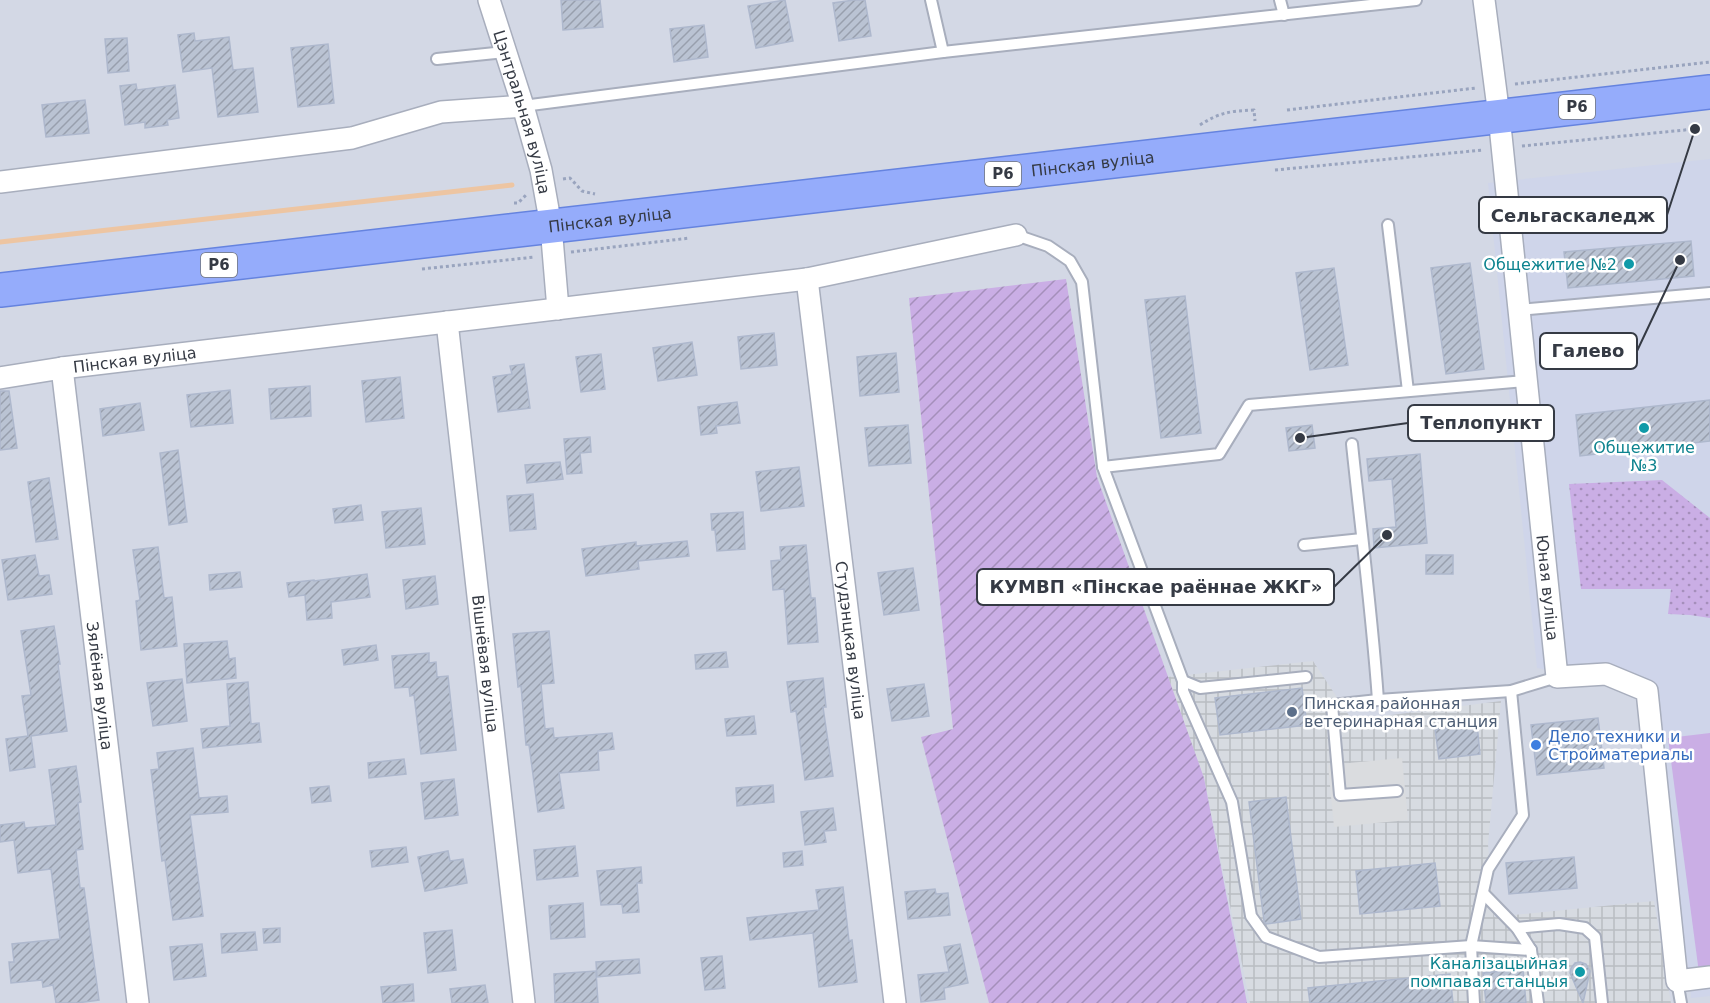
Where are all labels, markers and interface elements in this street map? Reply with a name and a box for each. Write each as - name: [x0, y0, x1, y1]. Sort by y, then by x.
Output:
- street label: Цэнтральная вуліца: [489, 28, 554, 196]
- road number: Р6: [1559, 95, 1595, 119]
- street label: Пінская вуліца: [1030, 147, 1156, 181]
- road number: Р6: [985, 162, 1021, 186]
- callout: Сельгаскаледж: [1479, 197, 1667, 233]
- street label: Пінская вуліца: [547, 203, 673, 236]
- text: Сельгаскаледж: [1491, 205, 1655, 226]
- road number: Р6: [201, 253, 237, 277]
- place label: Общежитие №2: [1483, 255, 1617, 274]
- marker: Общежитие №2: [1622, 257, 1636, 271]
- callout: Галево: [1540, 333, 1637, 369]
- text: Галево: [1552, 340, 1624, 361]
- street label: Пінская вуліца: [72, 343, 198, 377]
- callout: Теплопункт: [1408, 405, 1554, 441]
- text: Теплопункт: [1420, 412, 1542, 433]
- marker: Общежитие №3: [1637, 421, 1651, 435]
- place label: Общежитие №3: [1593, 438, 1695, 475]
- street label: Юная вуліца: [1532, 534, 1562, 642]
- street label: Студэнцкая вуліца: [831, 560, 869, 721]
- callout: КУМВП «Пінскае раённае ЖКГ»: [977, 569, 1334, 605]
- text: КУМВП «Пінскае раённае ЖКГ»: [990, 576, 1322, 597]
- street label: Вішнёвая вуліца: [468, 594, 502, 734]
- street label: Зялёная вуліца: [82, 620, 117, 751]
- place label: Пинская районная ветеринарная станция: [1304, 694, 1498, 731]
- marker: Пинская районная ветеринарная станция: [1285, 705, 1299, 719]
- place label: Дело техники и Стройматериалы: [1548, 727, 1693, 764]
- marker: Дело техники и Стройматериалы: [1529, 738, 1543, 752]
- place label: Каналізацыйная помпавая станцыя: [1410, 954, 1568, 991]
- marker: Каналізацыйная помпавая станцыя: [1573, 965, 1587, 979]

